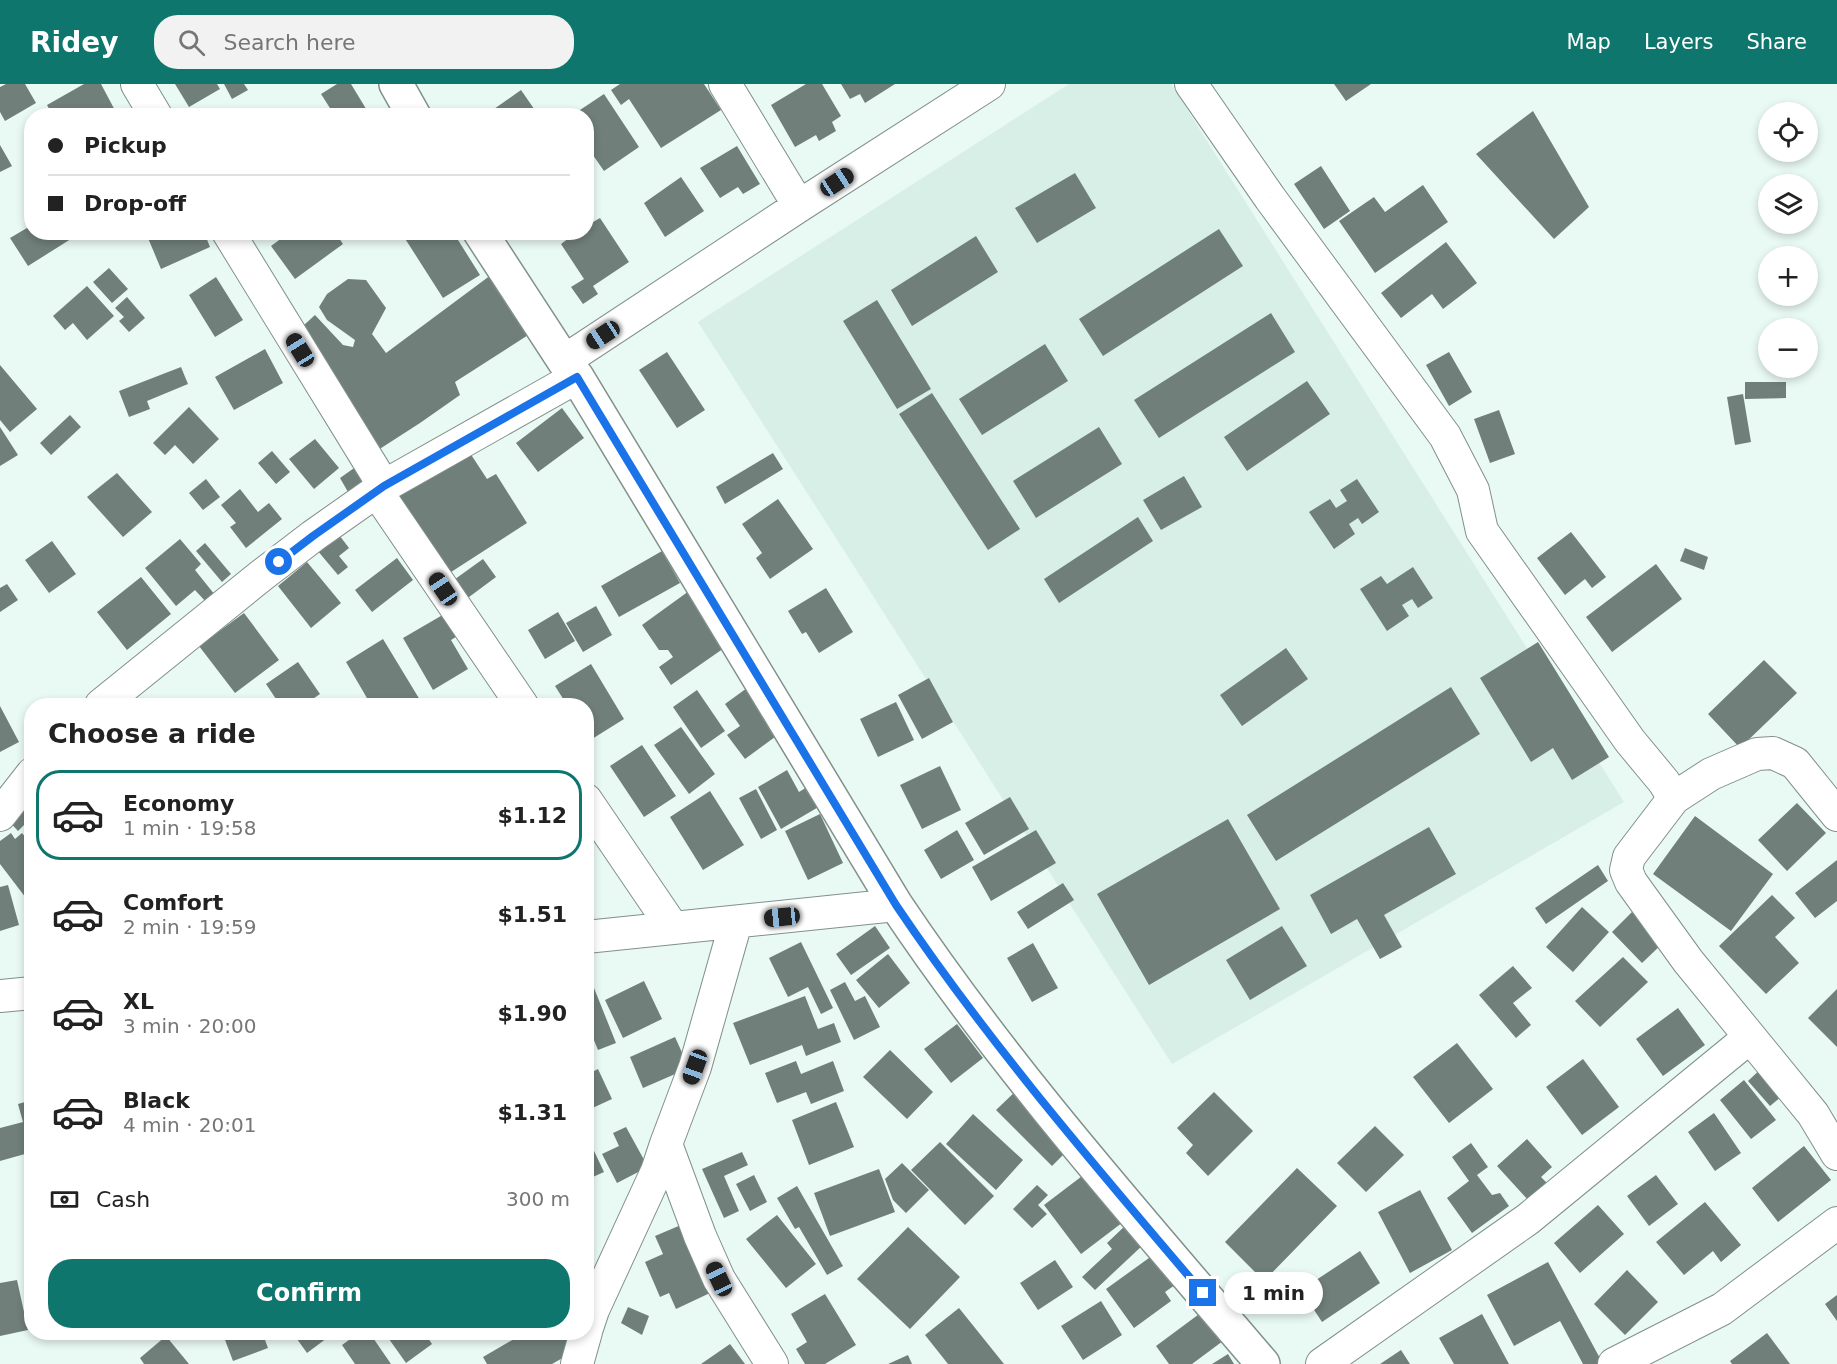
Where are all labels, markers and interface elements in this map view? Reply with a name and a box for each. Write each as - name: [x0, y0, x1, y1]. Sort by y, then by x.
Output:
- search box: [154, 15, 574, 69]
- text: Ridey: [30, 26, 118, 59]
- icon: search: [175, 26, 208, 59]
- text: Search here: [223, 30, 356, 55]
- text: Map: [1567, 30, 1611, 54]
- text: Layers: [1644, 30, 1713, 54]
- text: Share: [1746, 30, 1807, 54]
- map controls: [1758, 102, 1818, 378]
- button: locate: [1758, 102, 1818, 162]
- text: Pickup: [84, 133, 167, 158]
- car: [817, 165, 857, 199]
- button: layers: [1758, 174, 1818, 234]
- text: Drop-off: [84, 191, 186, 216]
- button: +: [1758, 246, 1818, 306]
- car: [583, 318, 623, 352]
- button: −: [1758, 318, 1818, 378]
- car: [283, 330, 317, 370]
- route start: [265, 548, 292, 575]
- car: [425, 569, 461, 609]
- text: Choose a ride: [48, 718, 256, 749]
- icon: car: [51, 788, 105, 842]
- text: Economy: [123, 791, 234, 816]
- text: $1.12: [497, 803, 567, 828]
- text: 1 min · 19:58: [123, 816, 257, 840]
- icon: car: [51, 887, 105, 941]
- text: Comfort: [123, 890, 223, 915]
- text: $1.51: [497, 902, 567, 927]
- car: [763, 906, 801, 928]
- text: 2 min · 19:59: [123, 915, 257, 939]
- icon: car: [51, 986, 105, 1040]
- text: XL: [123, 989, 154, 1014]
- text: $1.90: [497, 1001, 567, 1026]
- text: 3 min · 20:00: [123, 1014, 257, 1038]
- car: [680, 1047, 710, 1087]
- icon: car: [51, 1085, 105, 1139]
- text: Black: [123, 1088, 190, 1113]
- text: $1.31: [497, 1100, 567, 1125]
- text: 4 min · 20:01: [123, 1113, 257, 1137]
- icon: cash: [48, 1183, 81, 1216]
- text: Cash: [96, 1187, 150, 1212]
- text: 300 m: [506, 1187, 570, 1211]
- button: Confirm: [48, 1259, 570, 1328]
- car: [703, 1259, 735, 1299]
- callout: 1 min: [1224, 1272, 1323, 1314]
- route end: [1189, 1279, 1216, 1306]
- text: 1 min: [1242, 1281, 1305, 1305]

